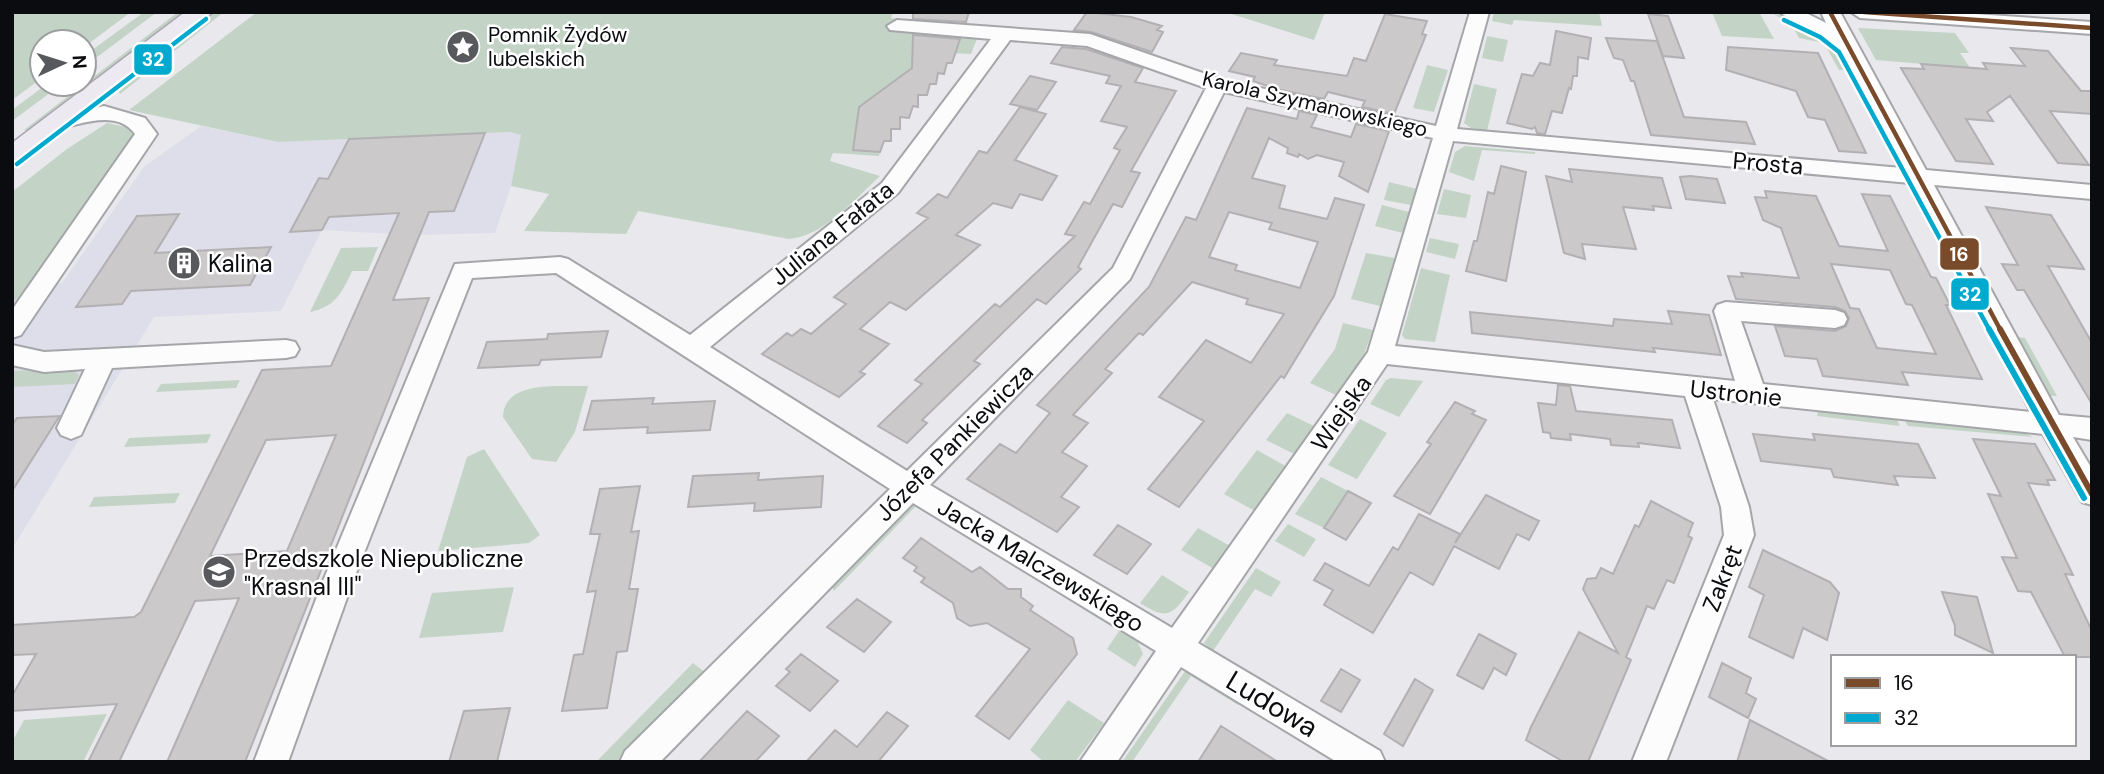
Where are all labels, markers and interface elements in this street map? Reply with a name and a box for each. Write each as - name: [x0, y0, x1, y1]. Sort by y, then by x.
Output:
- place label: Pomnik Żydów lubelskich: [488, 21, 627, 73]
- north arrow: [28, 28, 98, 98]
- place icon: Pomnik Żydów lubelskich: [444, 28, 482, 66]
- line badge: 32: [133, 43, 173, 76]
- text: 32: [142, 47, 164, 72]
- text: N: [67, 54, 92, 70]
- street label: Karola Szymanowskiego: [1200, 64, 1430, 144]
- street label: Prosta: [1732, 144, 1804, 182]
- street label: Juliana Fałata: [764, 174, 900, 292]
- line badge: 16: [1939, 237, 1980, 271]
- text: 16: [1950, 242, 1968, 267]
- building icon: Kalina: [165, 244, 203, 282]
- place label: Kalina: [208, 248, 273, 279]
- line badge: 32: [1950, 277, 1990, 311]
- text: 32: [1959, 282, 1981, 307]
- street label: Józefa Pankiewicza: [868, 356, 1040, 528]
- street label: Wiejska: [1304, 369, 1378, 457]
- street label: Ustronie: [1688, 373, 1784, 413]
- street label: Jacka Malczewskiego: [932, 491, 1150, 639]
- street label: Zakręt: [1695, 540, 1749, 616]
- place label: Przedszkole Niepubliczne "Krasnal III": [244, 543, 523, 602]
- school or university icon: Przedszkole Niepubliczne "Krasnal III": [200, 553, 238, 591]
- legend: [1831, 655, 2076, 746]
- street label: Ludowa: [1219, 662, 1325, 746]
- text: 16: [1894, 669, 1914, 697]
- text: 32: [1894, 704, 1919, 732]

